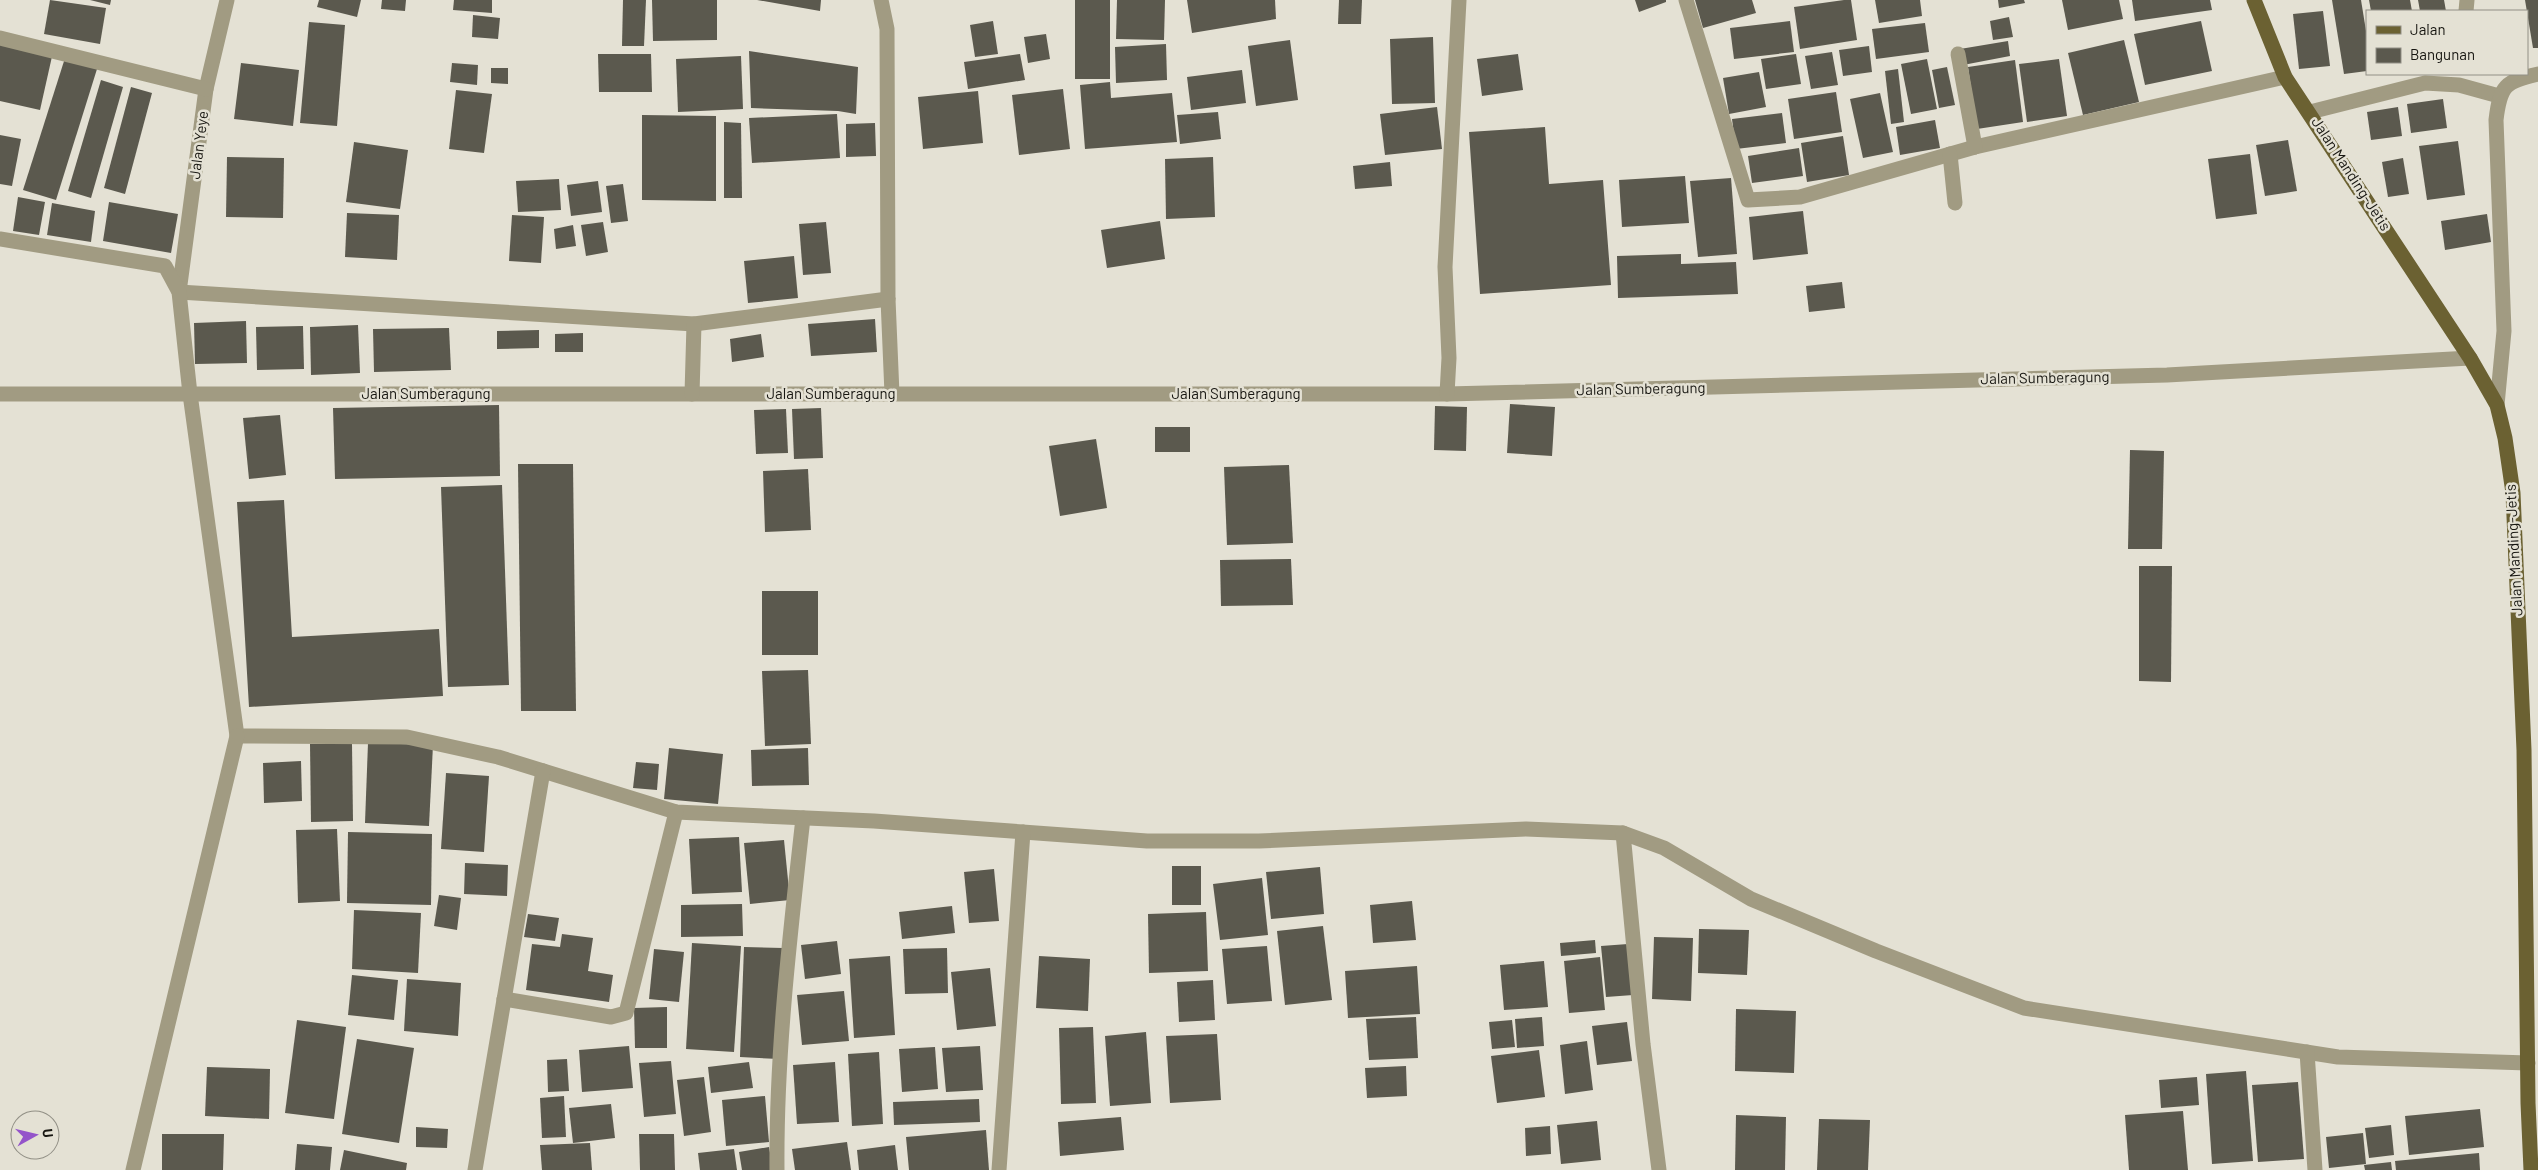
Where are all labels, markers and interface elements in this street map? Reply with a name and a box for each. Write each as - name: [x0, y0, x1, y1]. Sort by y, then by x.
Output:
- legend: [2366, 10, 2528, 75]
- text: Jalan: [2410, 20, 2446, 38]
- text: Bangunan: [2410, 45, 2475, 63]
- street label: Jalan Yeye: [185, 110, 211, 180]
- street label: Jalan Manding-Jetis: [2308, 113, 2395, 234]
- street label: Jalan Sumberagung: [1980, 367, 2110, 387]
- street label: Jalan Sumberagung: [1576, 378, 1706, 398]
- street label: Jalan Sumberagung: [361, 384, 491, 402]
- street label: Jalan Sumberagung: [766, 384, 896, 402]
- street label: Jalan Sumberagung: [1171, 384, 1301, 402]
- street label: Jalan Manding-Jetis: [2501, 484, 2525, 616]
- north arrow: [10, 1110, 60, 1160]
- text: U: [39, 1128, 57, 1139]

